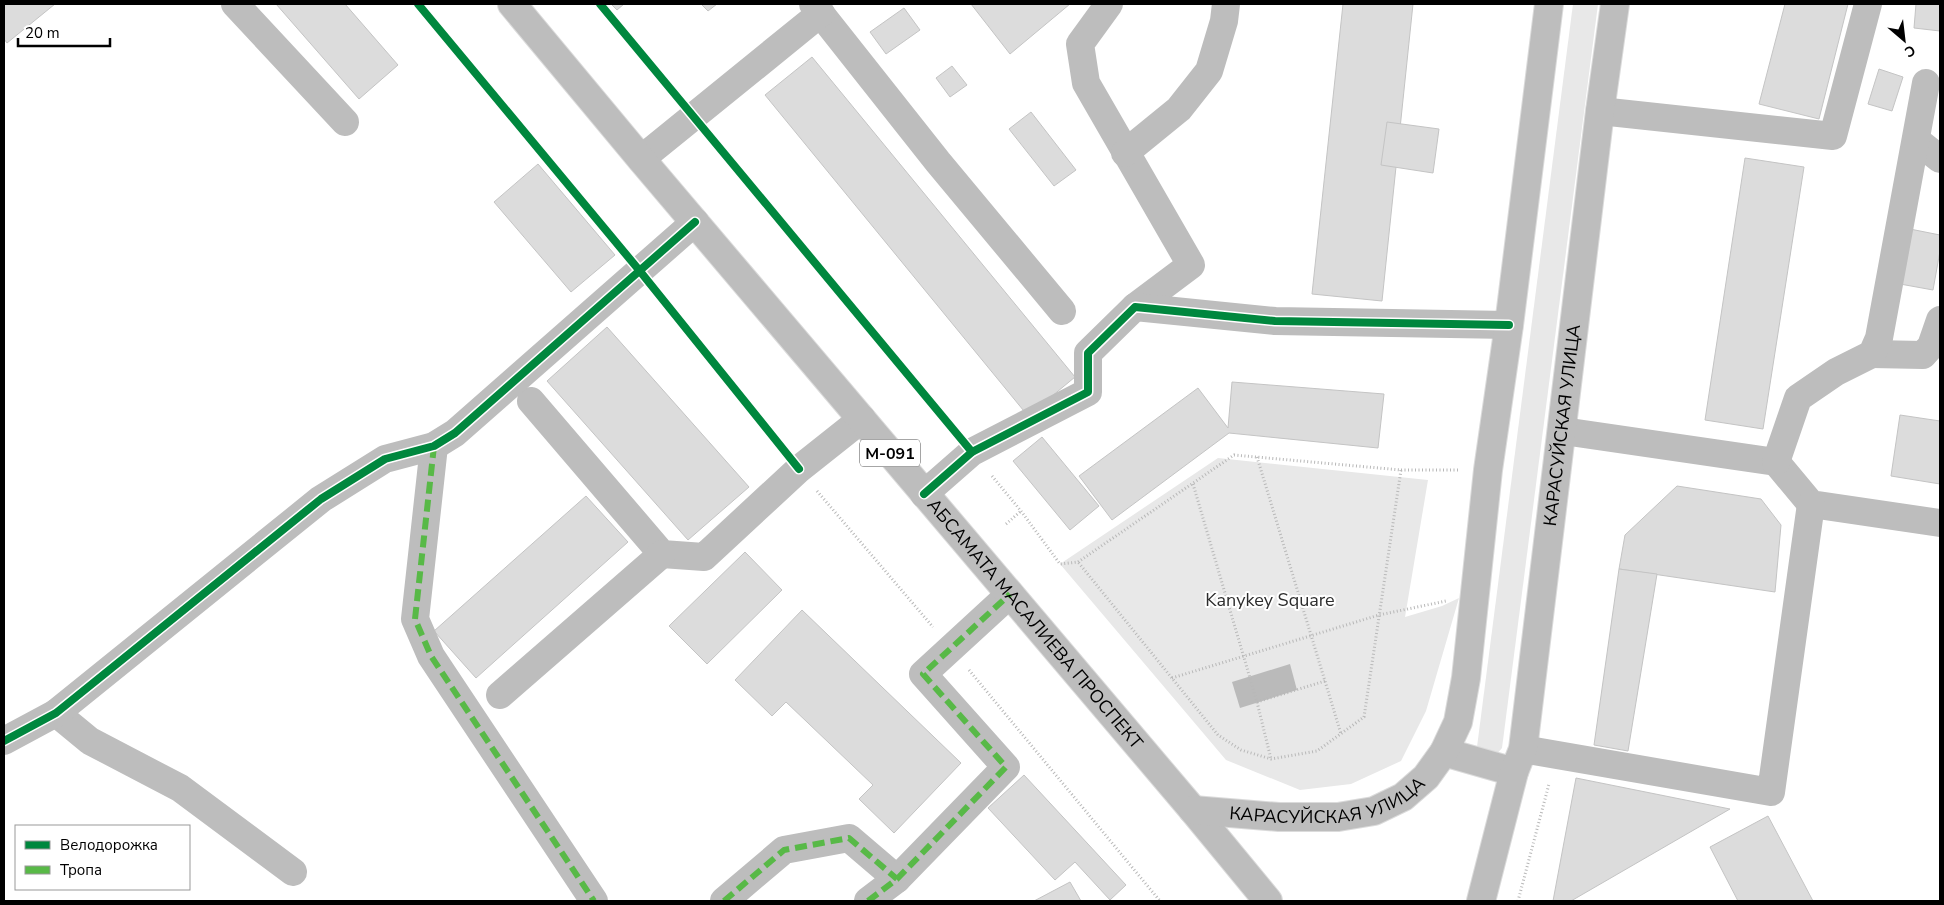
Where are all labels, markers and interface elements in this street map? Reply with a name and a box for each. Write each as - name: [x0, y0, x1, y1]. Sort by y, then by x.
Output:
- scale bar: [18, 15, 110, 47]
- north arrow: [1879, 15, 1929, 65]
- text: 20 m: [25, 23, 60, 43]
- text: С: [1901, 40, 1919, 62]
- street label: КАРАСУЙСКАЯ УЛИЦА: [1538, 323, 1586, 527]
- road number: М-091: [860, 439, 920, 466]
- street label: АБСАМАТА МАСАЛИЕВА ПРОСПЕКТ: [922, 493, 1148, 754]
- park label: Kanykey Square: [1205, 588, 1335, 612]
- street label: КАРАСУЙСКАЯ УЛИЦА: [1228, 771, 1430, 829]
- legend: [15, 825, 190, 890]
- text: Велодорожка: [60, 835, 158, 855]
- text: Тропа: [60, 860, 102, 880]

